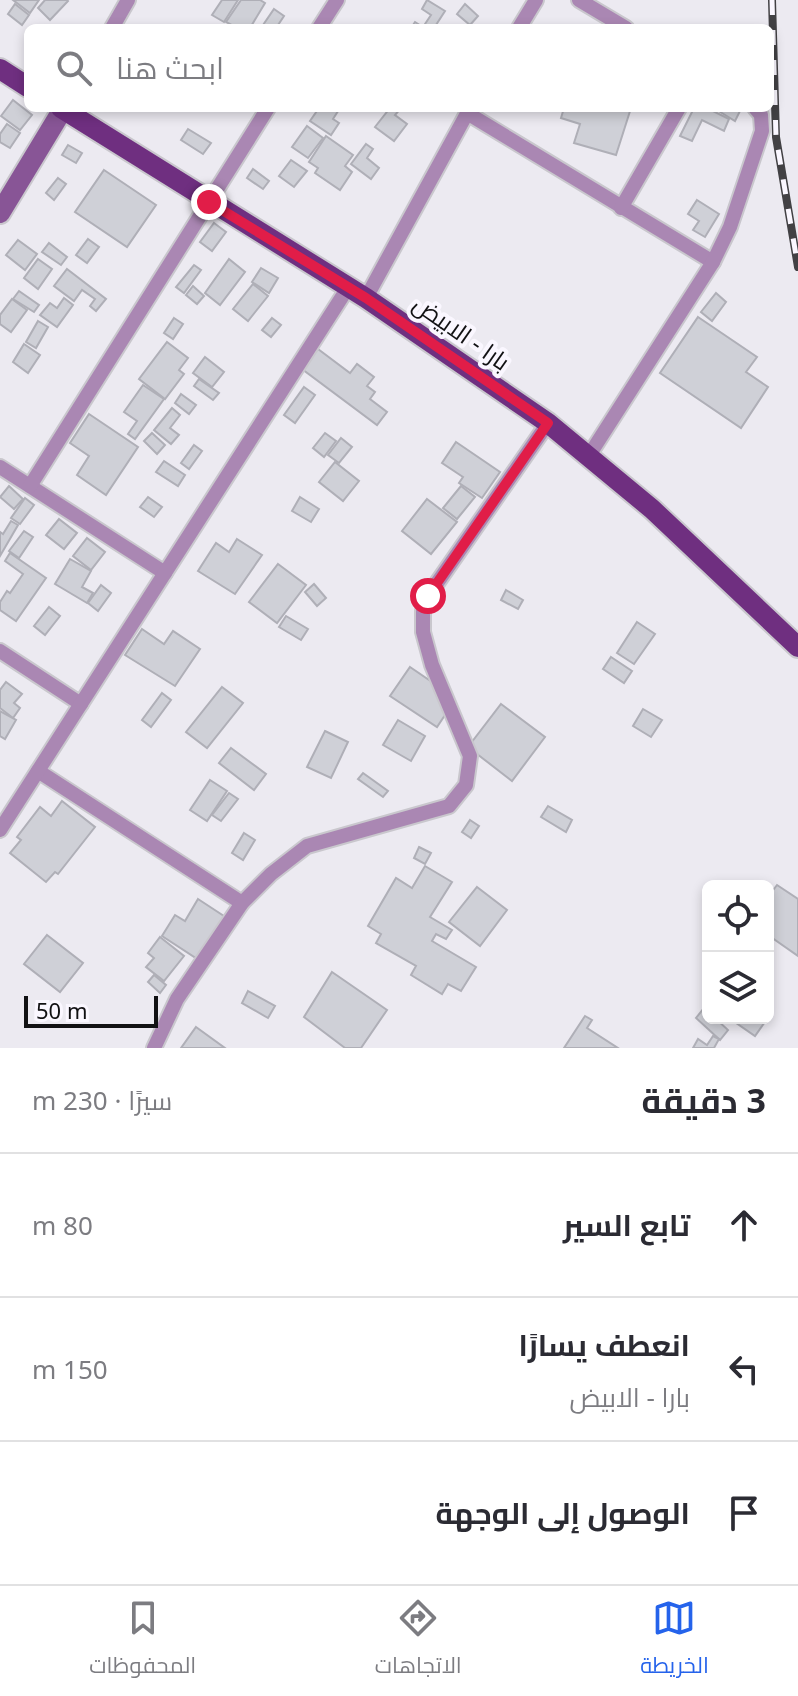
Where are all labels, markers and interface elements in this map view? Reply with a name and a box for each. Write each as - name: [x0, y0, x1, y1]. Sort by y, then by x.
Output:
- search box: [24, 24, 774, 112]
- icon: search: [52, 46, 96, 90]
- text: ابحث هنا: [116, 47, 224, 88]
- route end: [191, 184, 227, 220]
- street label: بارا - الابيض: [407, 287, 517, 377]
- route start: [410, 578, 446, 614]
- map controls: [702, 880, 774, 1024]
- button: locate: [702, 880, 774, 952]
- button: layers: [702, 952, 774, 1024]
- scale bar: [24, 992, 158, 1028]
- text: 50 m: [36, 995, 87, 1025]
- text: 3 دقيقة: [642, 1077, 766, 1123]
- text: سيرًا · 230 m: [32, 1082, 172, 1118]
- icon: ahead: [722, 1203, 766, 1247]
- text: تابع السير: [563, 1204, 690, 1245]
- text: 80 m: [32, 1207, 93, 1243]
- text: انعطف يسارًا: [519, 1324, 690, 1365]
- icon: left: [722, 1347, 766, 1391]
- text: 150 m: [32, 1351, 108, 1387]
- text: بارا - الابيض: [570, 1379, 690, 1415]
- icon: arrive: [722, 1491, 766, 1535]
- text: الوصول إلى الوجهة: [435, 1492, 690, 1533]
- tab: المحفوظات: [89, 1596, 196, 1686]
- tab: الاتجاهات: [375, 1596, 462, 1686]
- tab: الخريطة: [640, 1596, 709, 1686]

